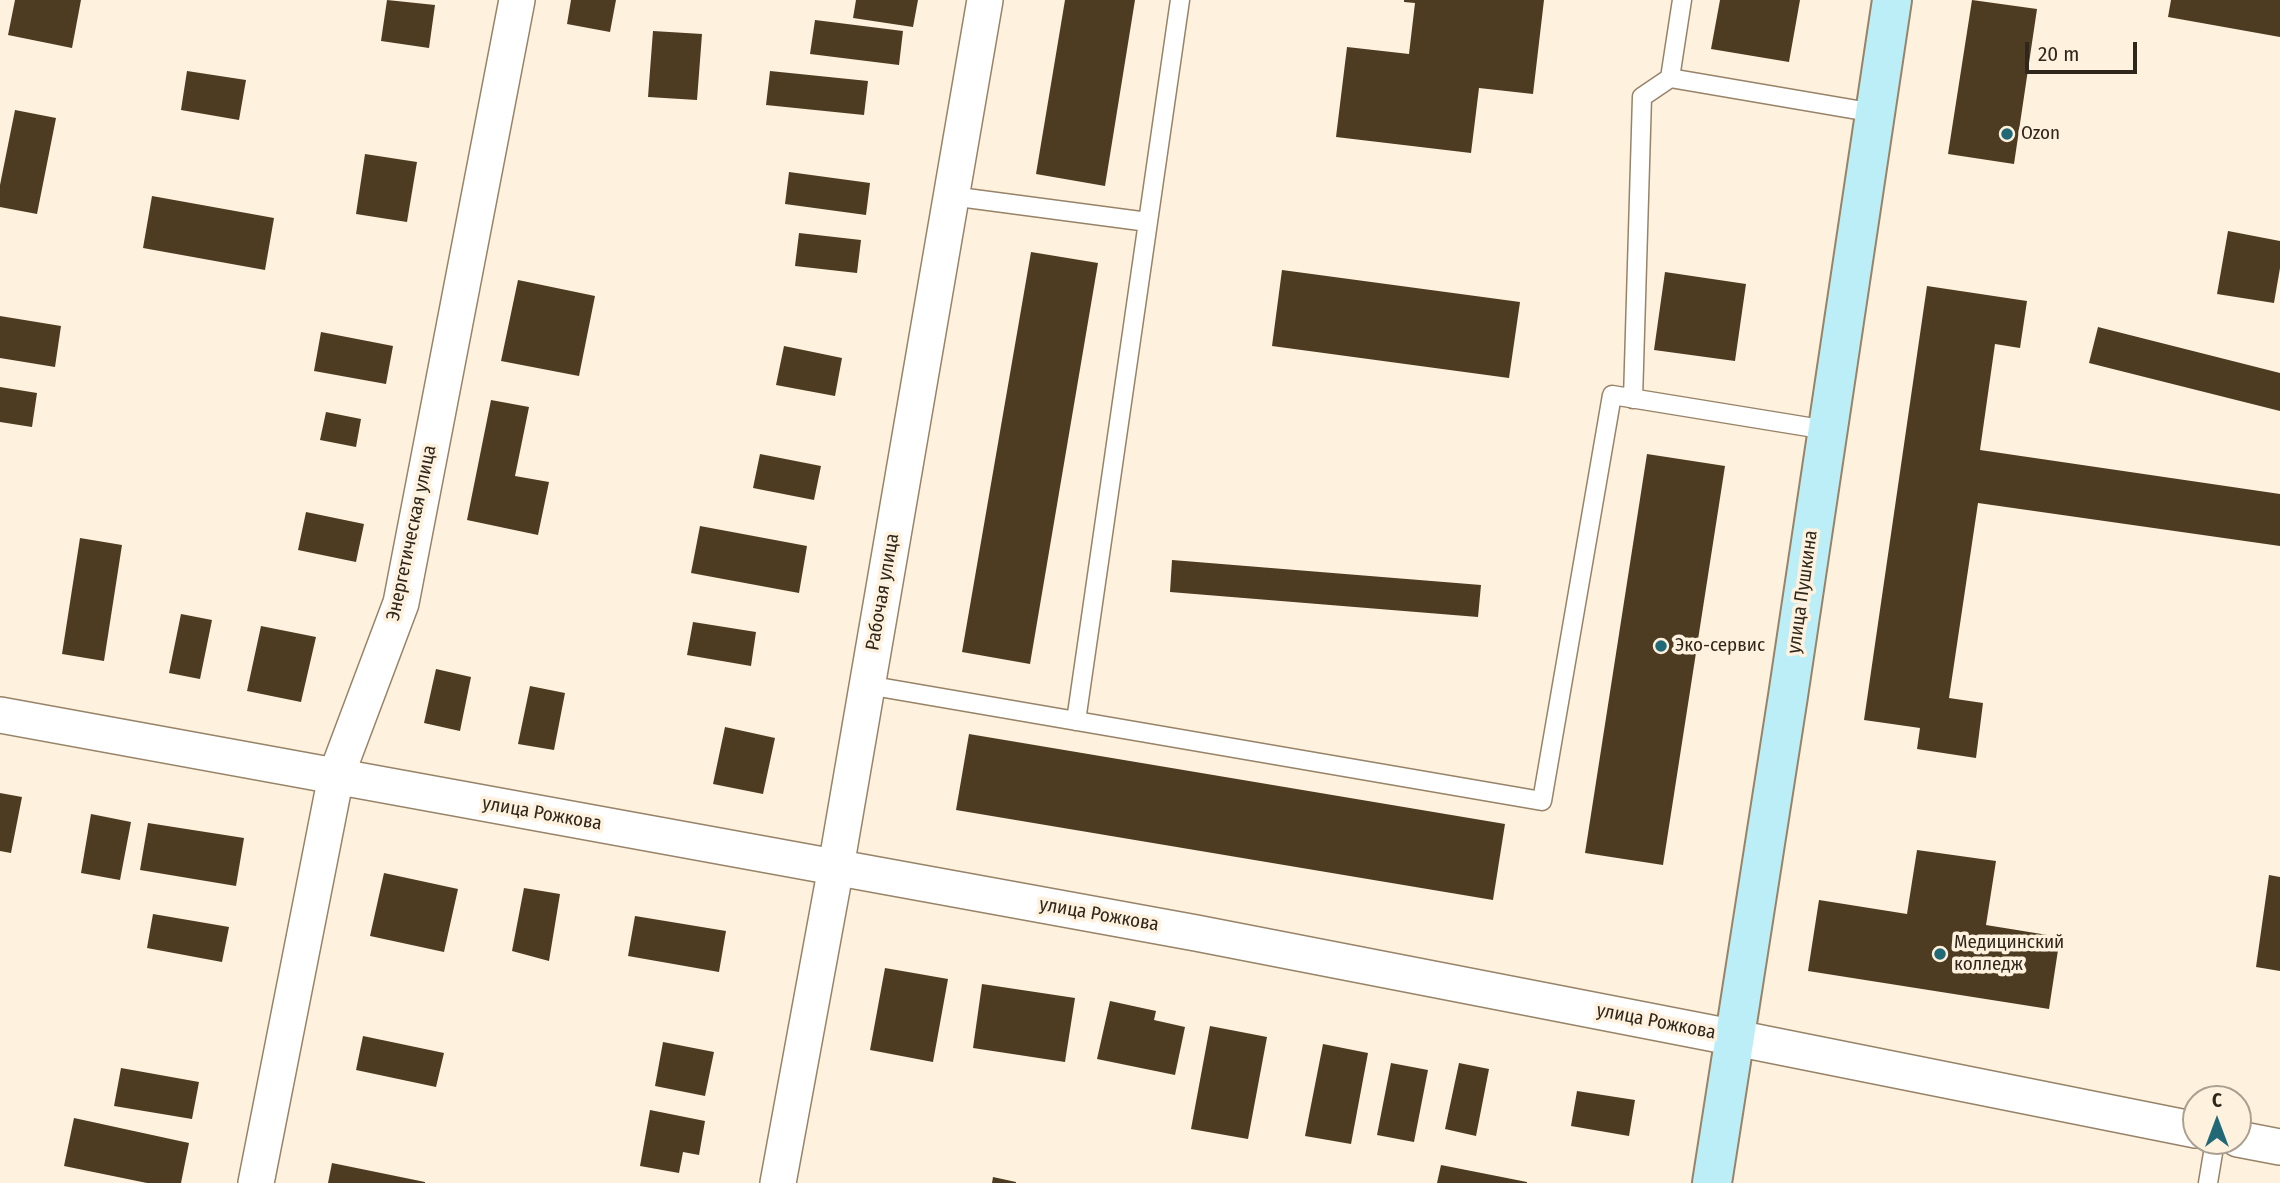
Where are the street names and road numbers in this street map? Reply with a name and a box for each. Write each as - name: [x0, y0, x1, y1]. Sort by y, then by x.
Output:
- street label: Энергетическая улица: [382, 443, 442, 623]
- street label: улица Пушкина: [1783, 529, 1823, 655]
- street label: Рабочая улица: [862, 532, 904, 652]
- street label: улица Рожкова: [481, 792, 603, 836]
- street label: улица Рожкова: [1038, 893, 1160, 937]
- street label: улица Рожкова: [1595, 999, 1717, 1045]

